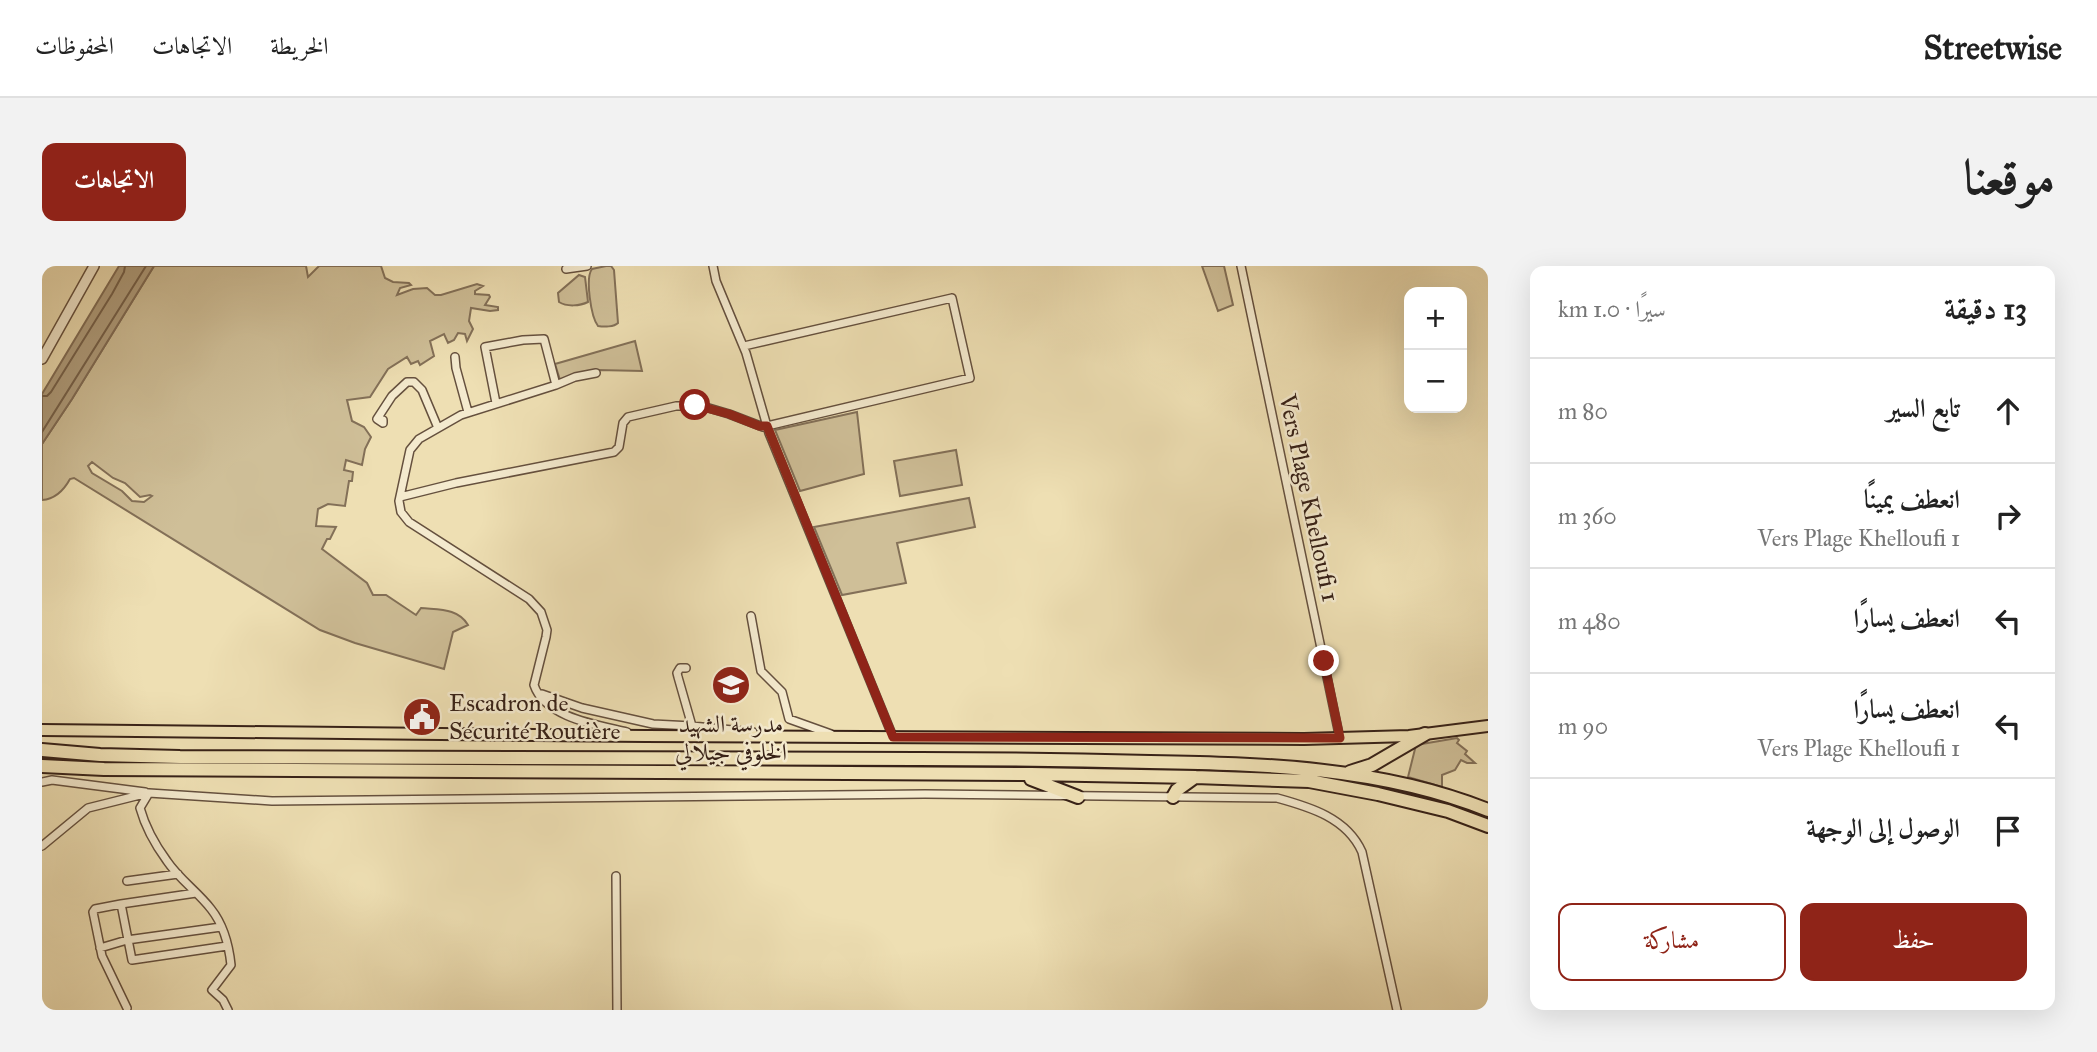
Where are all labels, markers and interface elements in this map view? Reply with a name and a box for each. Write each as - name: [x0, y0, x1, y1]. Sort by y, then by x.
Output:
- text: Streetwise: [1924, 28, 2062, 68]
- text: المحفوظات: [35, 31, 114, 61]
- text: الاتجاهات: [152, 31, 232, 61]
- text: الخريطة: [270, 31, 329, 61]
- button: الاتجاهات: [42, 143, 186, 221]
- text: موقعنا: [1963, 148, 2055, 207]
- map controls: [1404, 287, 1467, 413]
- button: +: [1404, 287, 1467, 350]
- text: 13 دقيقة: [1944, 291, 2027, 327]
- text: سيرًا · 1.0 km: [1558, 295, 1666, 323]
- button: −: [1404, 350, 1467, 413]
- route start: [679, 389, 710, 420]
- street label: Vers Plage Khelloufi 1: [1272, 391, 1346, 605]
- text: تابع السير: [1887, 392, 1960, 424]
- icon: ahead: [1989, 392, 2027, 430]
- text: 80 m: [1558, 397, 1608, 425]
- text: انعطف يمينًا: [1864, 483, 1960, 515]
- icon: right: [1989, 497, 2027, 535]
- text: 360 m: [1558, 502, 1617, 530]
- text: Vers Plage Khelloufi 1: [1757, 524, 1960, 552]
- text: انعطف يسارًا: [1853, 602, 1960, 634]
- icon: left: [1989, 602, 2027, 640]
- text: 480 m: [1558, 607, 1621, 635]
- route end: [1308, 645, 1339, 676]
- school or university icon: مدرسة الشهيد الخلوفي جيلالي: [710, 664, 752, 706]
- place label: Escadron de Sécurité Routière: [449, 688, 620, 746]
- text: انعطف يسارًا: [1853, 693, 1960, 725]
- public building icon: Escadron de Sécurité Routière: [401, 696, 443, 738]
- icon: left: [1989, 707, 2027, 745]
- place label: مدرسة الشهيد الخلوفي جيلالي: [675, 709, 787, 771]
- text: 90 m: [1558, 712, 1608, 740]
- text: Vers Plage Khelloufi 1: [1757, 734, 1960, 762]
- text: الوصول إلى الوجهة: [1806, 812, 1960, 844]
- icon: arrive: [1989, 812, 2027, 850]
- button: مشاركة: [1558, 903, 1786, 981]
- button: حفظ: [1800, 903, 2027, 981]

